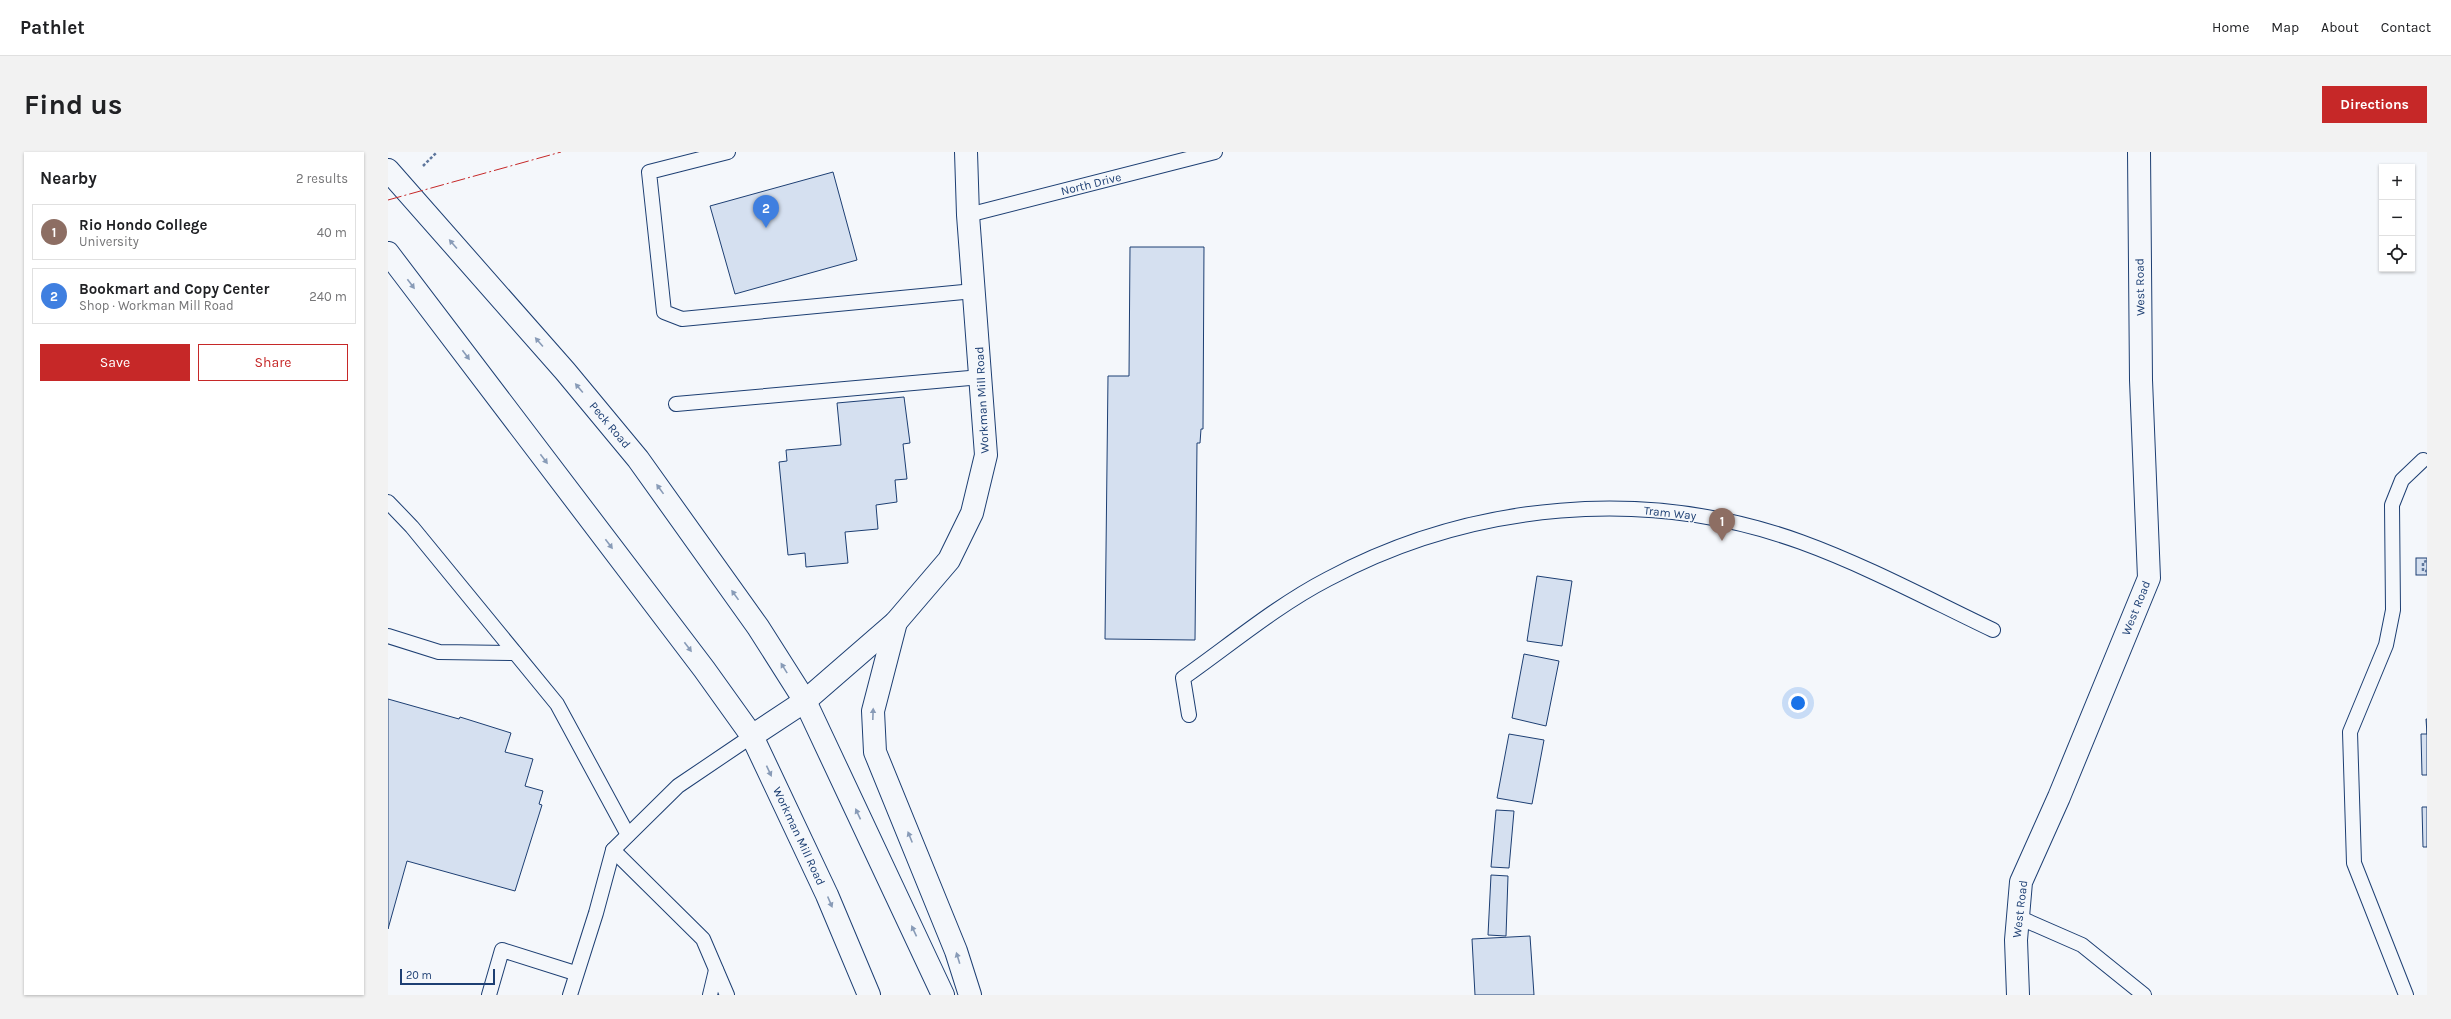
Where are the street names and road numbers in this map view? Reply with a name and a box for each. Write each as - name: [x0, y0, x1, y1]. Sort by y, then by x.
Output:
- street label: North Drive: [1059, 170, 1123, 198]
- street label: West Road: [2132, 258, 2148, 316]
- street label: Workman Mill Road: [972, 346, 992, 454]
- street label: Peck Road: [587, 399, 633, 451]
- street label: Tram Way: [1643, 503, 1697, 523]
- street label: West Road: [2119, 579, 2153, 637]
- street label: Workman Mill Road: [770, 785, 828, 887]
- street label: West Road: [2010, 879, 2030, 939]

